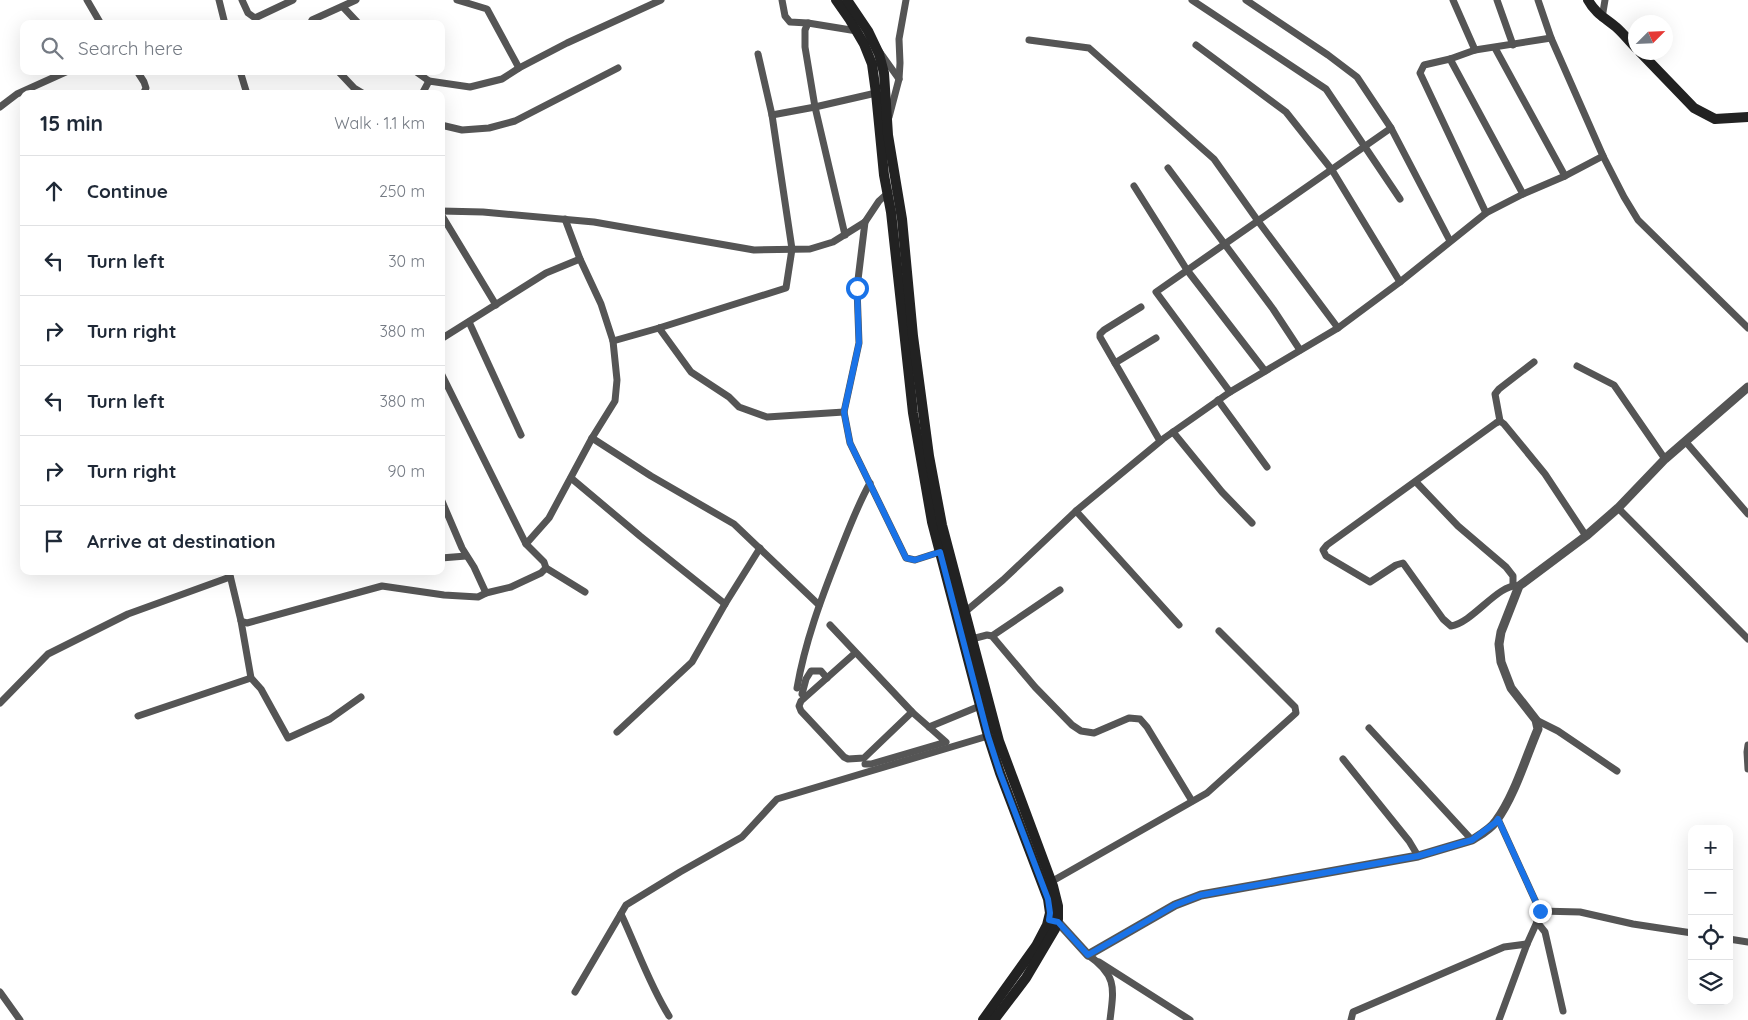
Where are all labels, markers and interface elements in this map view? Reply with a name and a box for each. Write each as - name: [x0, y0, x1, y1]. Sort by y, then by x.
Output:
- north arrow: [1628, 15, 1673, 60]
- search box: [20, 20, 445, 75]
- icon: search: [38, 34, 66, 62]
- text: Search here: [78, 36, 183, 60]
- text: 15 min: [40, 110, 103, 136]
- text: Walk · 1.1 km: [334, 113, 425, 133]
- icon: ahead: [40, 177, 68, 205]
- text: Continue: [87, 179, 168, 203]
- text: 250 m: [379, 181, 425, 201]
- icon: left: [40, 247, 68, 275]
- text: Turn left: [87, 249, 165, 273]
- text: 30 m: [388, 251, 425, 271]
- route start: [846, 277, 869, 300]
- icon: right: [40, 317, 68, 345]
- text: Turn right: [87, 319, 176, 343]
- text: 380 m: [379, 321, 425, 341]
- icon: left: [40, 387, 68, 415]
- text: Turn left: [87, 389, 165, 413]
- text: 380 m: [379, 391, 425, 411]
- icon: right: [40, 457, 68, 485]
- text: Turn right: [87, 459, 176, 483]
- text: 90 m: [388, 461, 425, 481]
- icon: arrive: [40, 527, 68, 555]
- text: Arrive at destination: [87, 529, 276, 553]
- map controls: [1688, 825, 1733, 1005]
- button: +: [1688, 825, 1733, 870]
- button: −: [1688, 870, 1733, 915]
- route end: [1529, 900, 1552, 923]
- button: locate: [1688, 915, 1733, 960]
- button: layers: [1688, 960, 1733, 1005]

